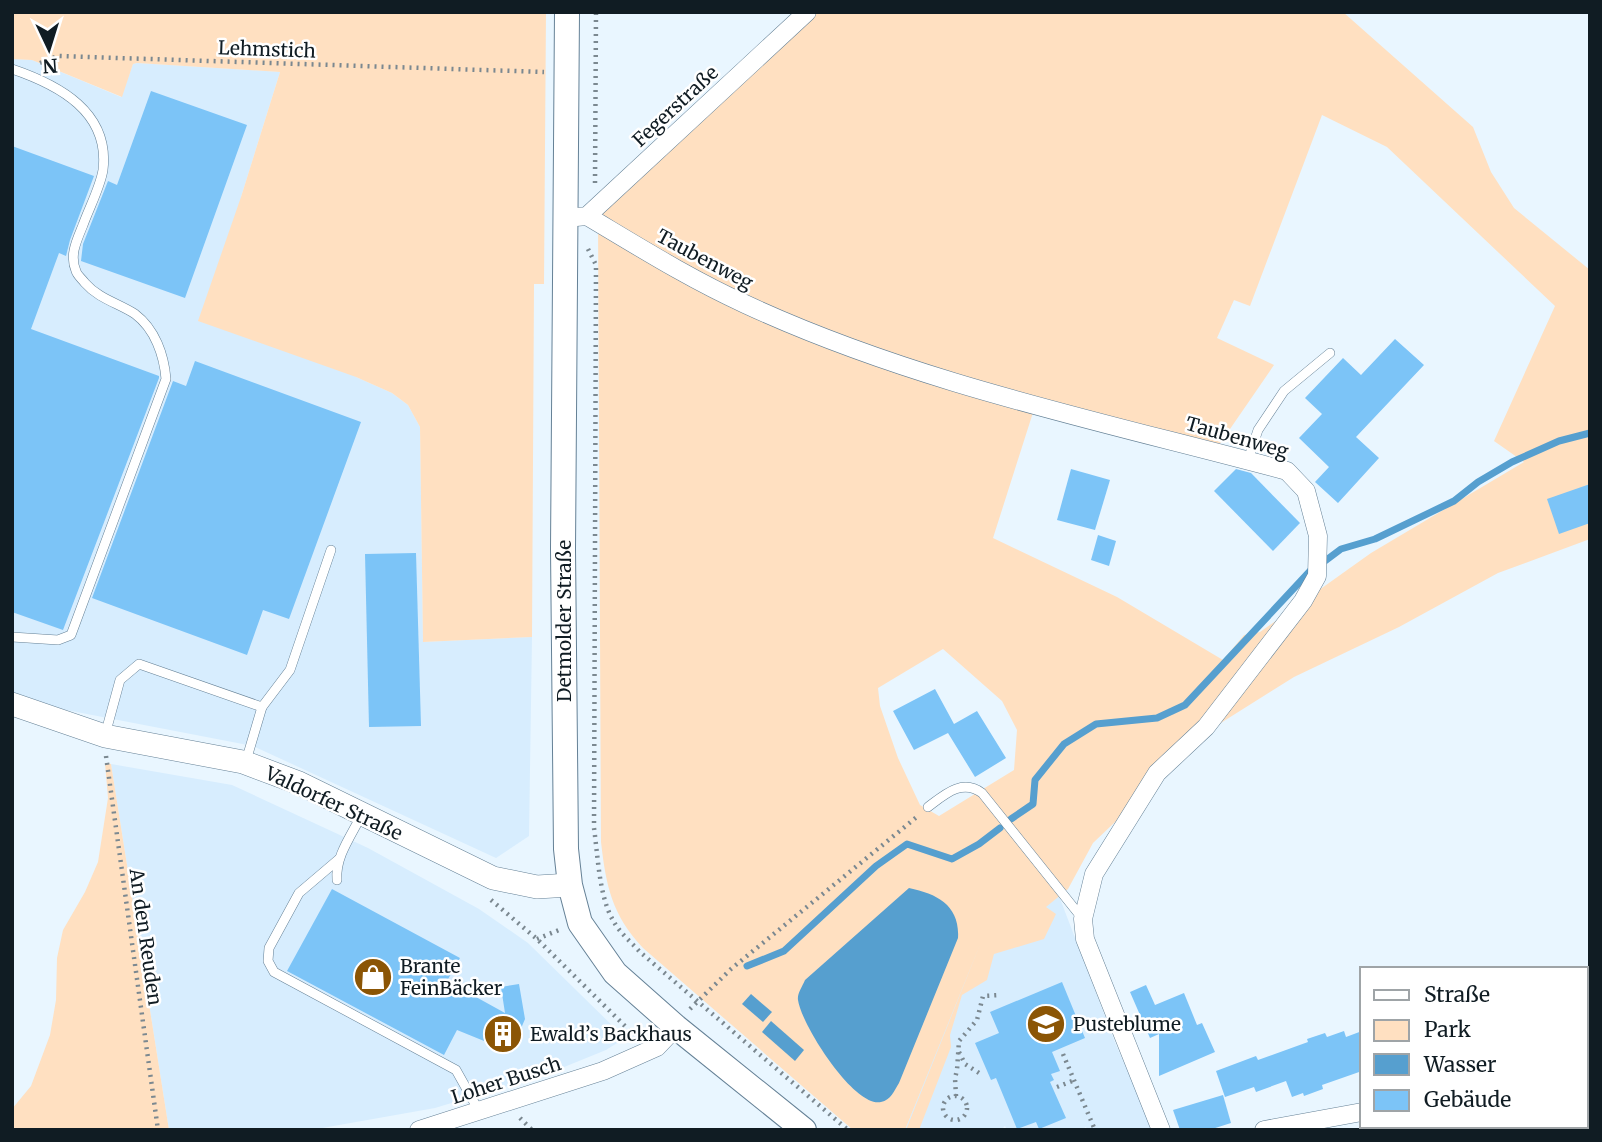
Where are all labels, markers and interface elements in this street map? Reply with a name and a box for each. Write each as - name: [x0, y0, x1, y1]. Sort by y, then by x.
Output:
- north arrow: [14, 14, 84, 84]
- street label: Lehmstich: [218, 35, 317, 63]
- text: N: [42, 53, 59, 78]
- street label: Fegerstraße: [627, 60, 723, 152]
- street label: Taubenweg: [653, 224, 758, 295]
- street label: Taubenweg: [1183, 411, 1292, 463]
- street label: Detmolder Straße: [552, 540, 576, 702]
- street label: Valdorfer Straße: [261, 760, 407, 845]
- street label: An den Reuden: [124, 866, 168, 1007]
- place label: Brante FeinBäcker: [400, 954, 503, 1000]
- shop icon: Brante FeinBäcker: [352, 956, 394, 998]
- legend: [1360, 967, 1588, 1128]
- text: Straße: [1424, 981, 1490, 1008]
- school or university icon: Pusteblume: [1025, 1003, 1067, 1045]
- place label: Pusteblume: [1073, 1012, 1181, 1036]
- building icon: Ewald’s Backhaus: [482, 1013, 524, 1055]
- text: Park: [1424, 1016, 1471, 1043]
- place label: Ewald’s Backhaus: [530, 1022, 692, 1046]
- street label: Loher Busch: [448, 1051, 564, 1109]
- text: Wasser: [1423, 1051, 1496, 1078]
- text: Gebäude: [1424, 1086, 1511, 1113]

